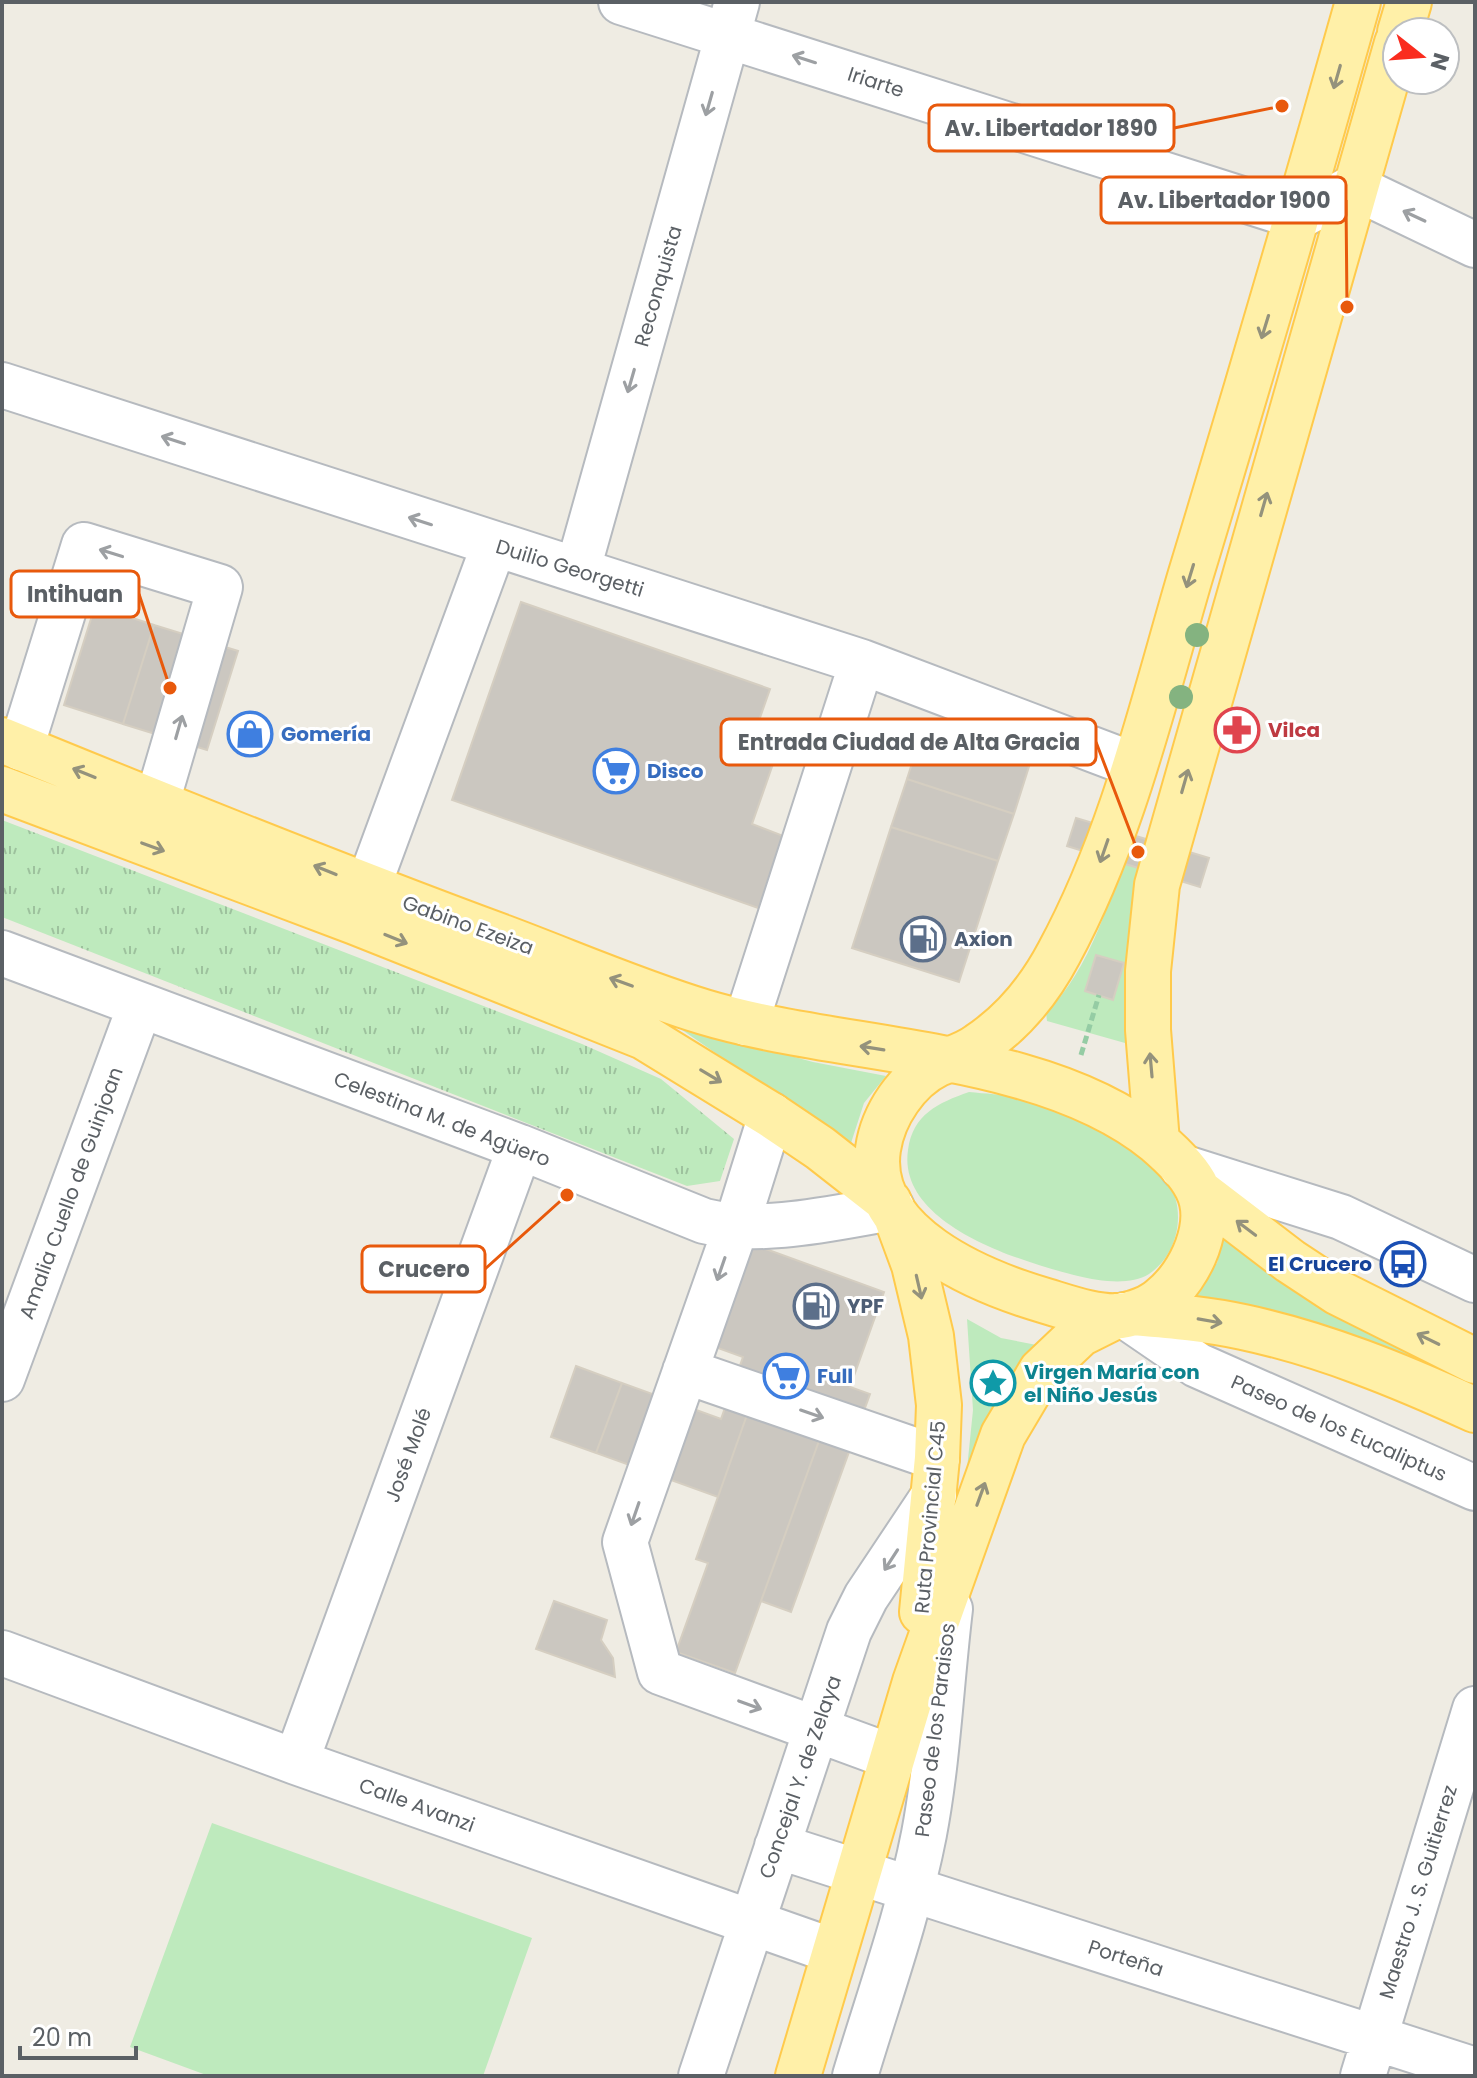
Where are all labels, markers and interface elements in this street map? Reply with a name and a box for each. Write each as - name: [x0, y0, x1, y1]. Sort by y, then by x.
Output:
- north arrow: [1381, 16, 1461, 96]
- text: N: [1422, 49, 1457, 74]
- one-way arrow: [791, 51, 817, 66]
- street label: Iriarte: [844, 60, 908, 104]
- one-way arrow: [1329, 64, 1344, 90]
- one-way arrow: [701, 91, 716, 117]
- callout: Av. Libertador 1890: [929, 105, 1174, 151]
- text: Av. Libertador 1890: [944, 113, 1158, 144]
- callout: Av. Libertador 1900: [1101, 177, 1346, 223]
- text: Av. Libertador 1900: [1117, 185, 1331, 216]
- one-way arrow: [1403, 208, 1427, 223]
- street label: Reconquista: [627, 222, 689, 350]
- one-way arrow: [1257, 314, 1271, 339]
- one-way arrow: [622, 368, 637, 394]
- one-way arrow: [160, 432, 185, 447]
- one-way arrow: [1257, 492, 1272, 517]
- one-way arrow: [408, 512, 433, 527]
- street label: Duilio Georgetti: [493, 532, 647, 604]
- one-way arrow: [98, 545, 124, 560]
- one-way arrow: [1182, 563, 1197, 588]
- callout: Intihuan: [11, 571, 139, 617]
- text: Intihuan: [27, 579, 123, 610]
- pharmacy icon: Vilca: [1213, 706, 1261, 754]
- shop icon: Gomería: [226, 710, 274, 758]
- one-way arrow: [172, 715, 187, 741]
- place label: Vilca: [1268, 716, 1320, 744]
- callout: Entrada Ciudad de Alta Gracia: [721, 719, 1096, 765]
- place label: Gomería: [281, 720, 371, 748]
- text: Entrada Ciudad de Alta Gracia: [738, 727, 1080, 758]
- supermarket icon: Disco: [592, 747, 640, 795]
- place label: Disco: [647, 757, 704, 785]
- one-way arrow: [72, 765, 97, 779]
- one-way arrow: [1178, 768, 1193, 794]
- one-way arrow: [1096, 838, 1110, 862]
- one-way arrow: [140, 841, 165, 855]
- one-way arrow: [313, 862, 338, 876]
- street label: Gabino Ezeiza: [398, 888, 538, 962]
- fuel station icon: Axion: [899, 915, 947, 963]
- place label: Axion: [954, 925, 1013, 953]
- one-way arrow: [383, 933, 408, 947]
- one-way arrow: [609, 973, 634, 988]
- one-way arrow: [860, 1039, 885, 1054]
- one-way arrow: [1143, 1052, 1158, 1079]
- street label: Amalia Cuello de Guinjoan: [12, 1063, 130, 1323]
- street label: Celestina M. de Agüero: [330, 1065, 554, 1173]
- one-way arrow: [699, 1068, 722, 1084]
- one-way arrow: [1235, 1219, 1257, 1236]
- bus stop icon: El Crucero: [1379, 1240, 1427, 1288]
- callout: Crucero: [362, 1246, 485, 1292]
- place label: El Crucero: [1268, 1250, 1372, 1278]
- text: Crucero: [378, 1254, 470, 1285]
- one-way arrow: [713, 1256, 727, 1280]
- one-way arrow: [912, 1274, 927, 1299]
- fuel station icon: YPF: [792, 1282, 840, 1330]
- place label: YPF: [847, 1292, 884, 1320]
- one-way arrow: [1197, 1314, 1222, 1329]
- one-way arrow: [1416, 1331, 1440, 1346]
- supermarket icon: Full: [762, 1352, 810, 1400]
- place label: Virgen María con el Niño Jesús: [1024, 1358, 1200, 1409]
- place icon: Virgen María con el Niño Jesús: [969, 1359, 1017, 1407]
- place label: Full: [817, 1362, 853, 1390]
- street label: Paseo de los Eucaliptus: [1227, 1368, 1451, 1488]
- street label: José Molé: [378, 1404, 438, 1506]
- one-way arrow: [799, 1408, 824, 1423]
- street label: Ruta Provincial C45: [908, 1419, 952, 1615]
- one-way arrow: [975, 1482, 989, 1506]
- one-way arrow: [627, 1501, 641, 1526]
- one-way arrow: [882, 1548, 898, 1571]
- street label: Paseo de los Paraisos: [908, 1621, 962, 1839]
- street label: Concejal Y. de Zelaya: [752, 1672, 848, 1882]
- one-way arrow: [737, 1699, 762, 1713]
- street label: Calle Avanzi: [355, 1771, 479, 1839]
- street label: Maestro J. S. Guitierrez: [1372, 1782, 1464, 2002]
- street label: Porteña: [1085, 1933, 1167, 1983]
- scale bar: [20, 2010, 136, 2060]
- text: 20 m: [32, 2021, 92, 2054]

